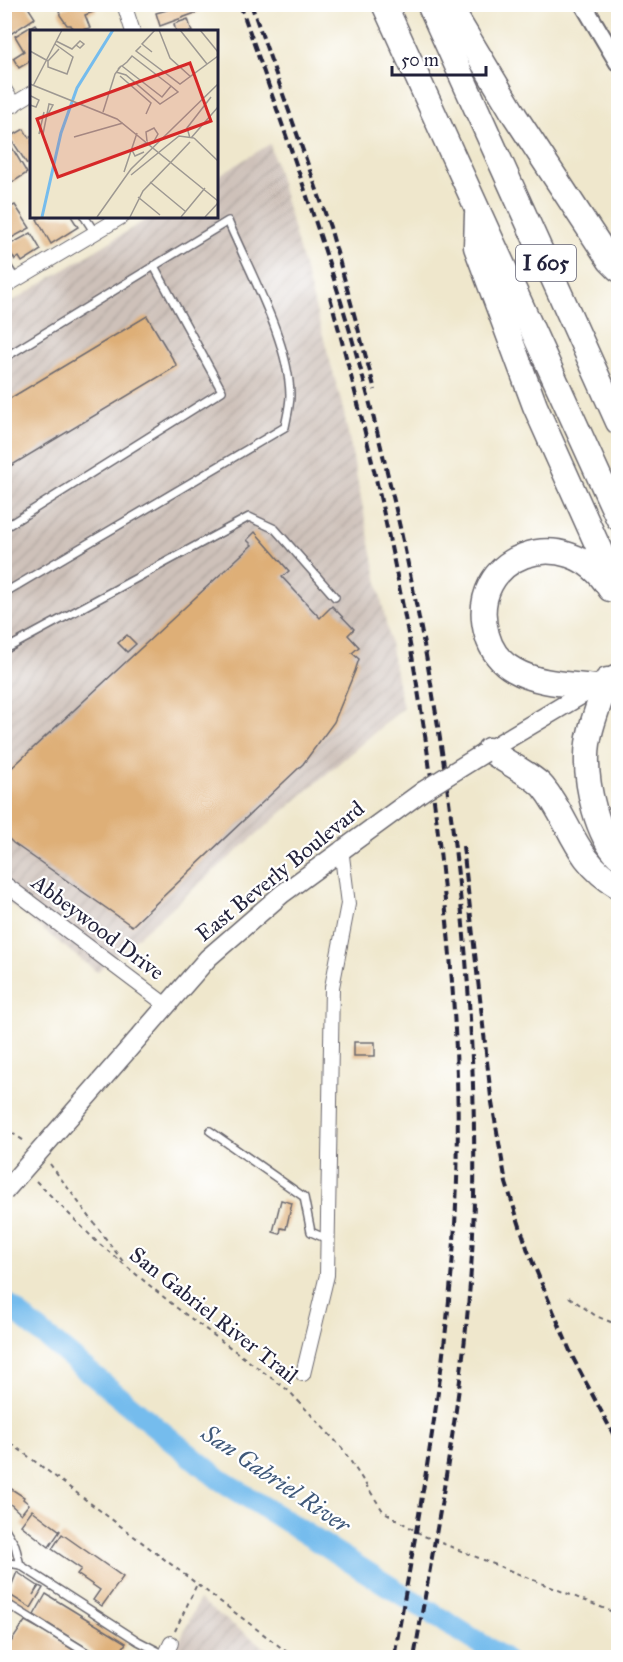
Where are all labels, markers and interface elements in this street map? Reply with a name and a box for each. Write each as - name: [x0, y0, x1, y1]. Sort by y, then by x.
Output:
- inset map: [30, 30, 218, 218]
- scale bar: [392, 39, 486, 77]
- text: 50 m: [401, 49, 439, 71]
- road number: I 605: [516, 245, 576, 281]
- street label: East Beverly Boulevard: [190, 795, 370, 947]
- street label: Abbeywood Drive: [26, 868, 170, 986]
- street label: San Gabriel River Trail: [124, 1241, 304, 1389]
- water label: San Gabriel River: [195, 1418, 358, 1541]

